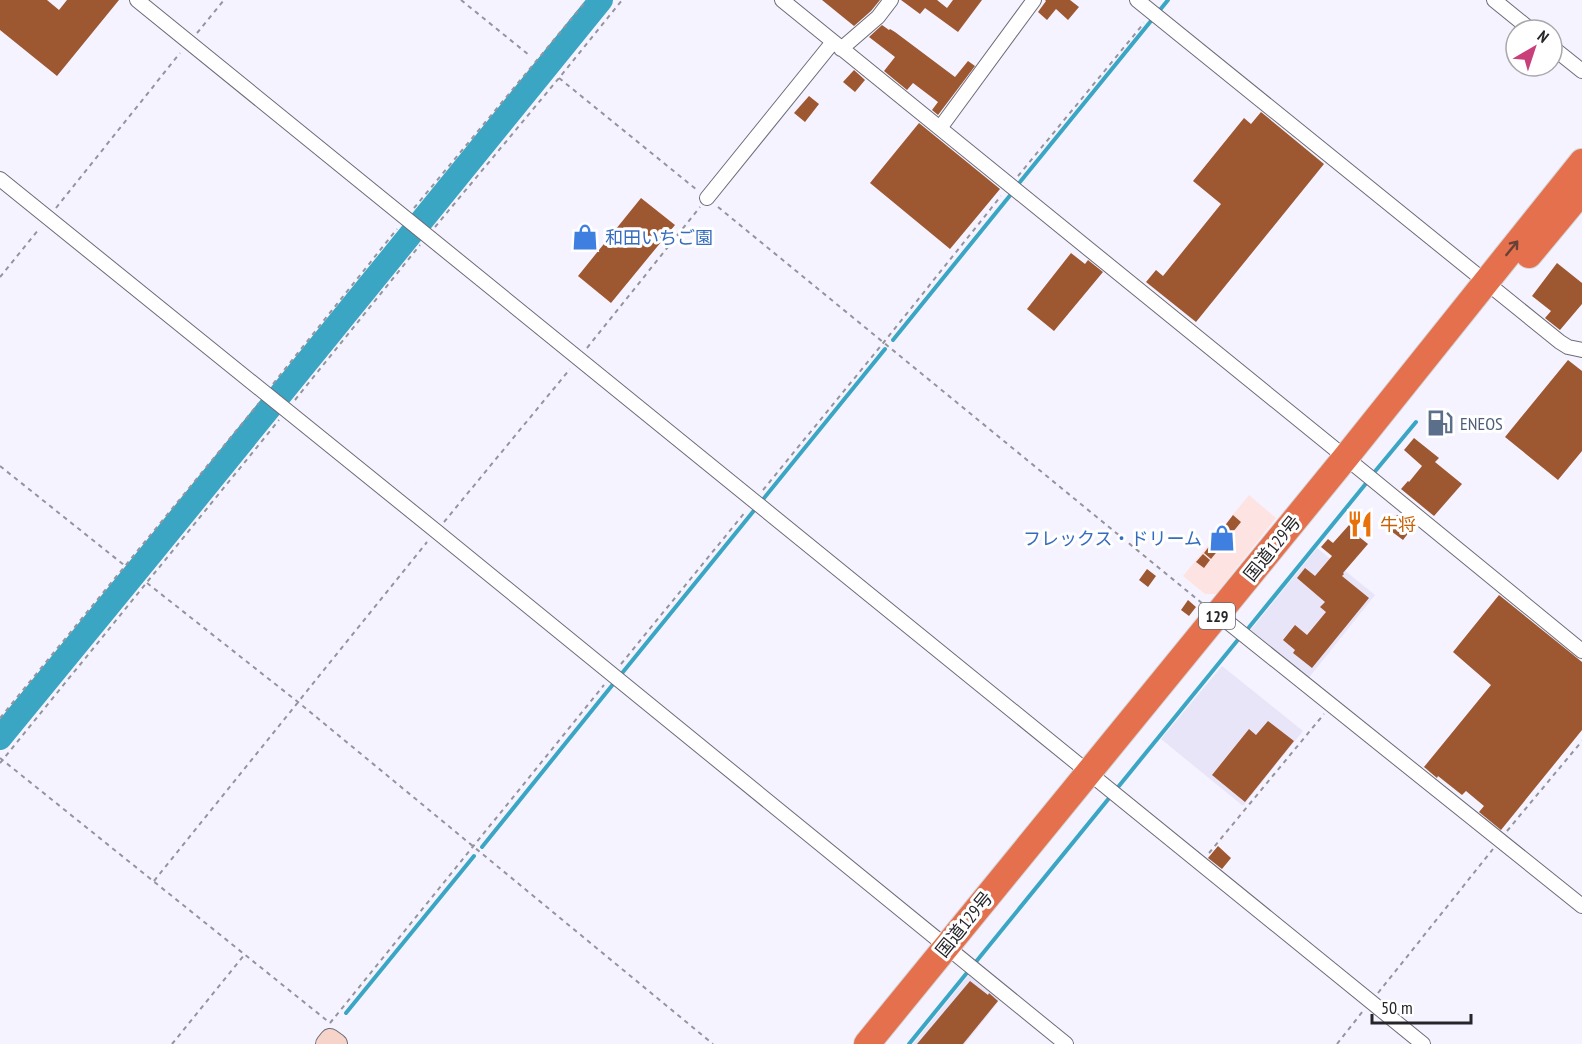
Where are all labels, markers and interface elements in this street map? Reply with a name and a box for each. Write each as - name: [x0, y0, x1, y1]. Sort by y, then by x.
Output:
- north arrow: [1504, 18, 1564, 78]
- text: N: [1534, 26, 1553, 47]
- shop icon: 和田いちご園: [570, 222, 600, 252]
- place label: 和田いちご園: [605, 226, 713, 249]
- one-way arrow: [1506, 241, 1519, 257]
- fuel station icon: ENEOS: [1425, 408, 1455, 438]
- place label: ENEOS: [1460, 412, 1503, 435]
- restaurant icon: 牛将: [1345, 509, 1375, 539]
- street label: 国道129号: [1238, 510, 1306, 586]
- place label: 牛将: [1380, 513, 1416, 536]
- shop icon: フレックス・ドリーム: [1207, 523, 1237, 553]
- place label: フレックス・ドリーム: [1023, 527, 1202, 550]
- road number: 129: [1199, 603, 1235, 629]
- street label: 国道129号: [930, 886, 998, 962]
- scale bar: [1372, 987, 1471, 1025]
- text: 50 m: [1381, 996, 1413, 1019]

